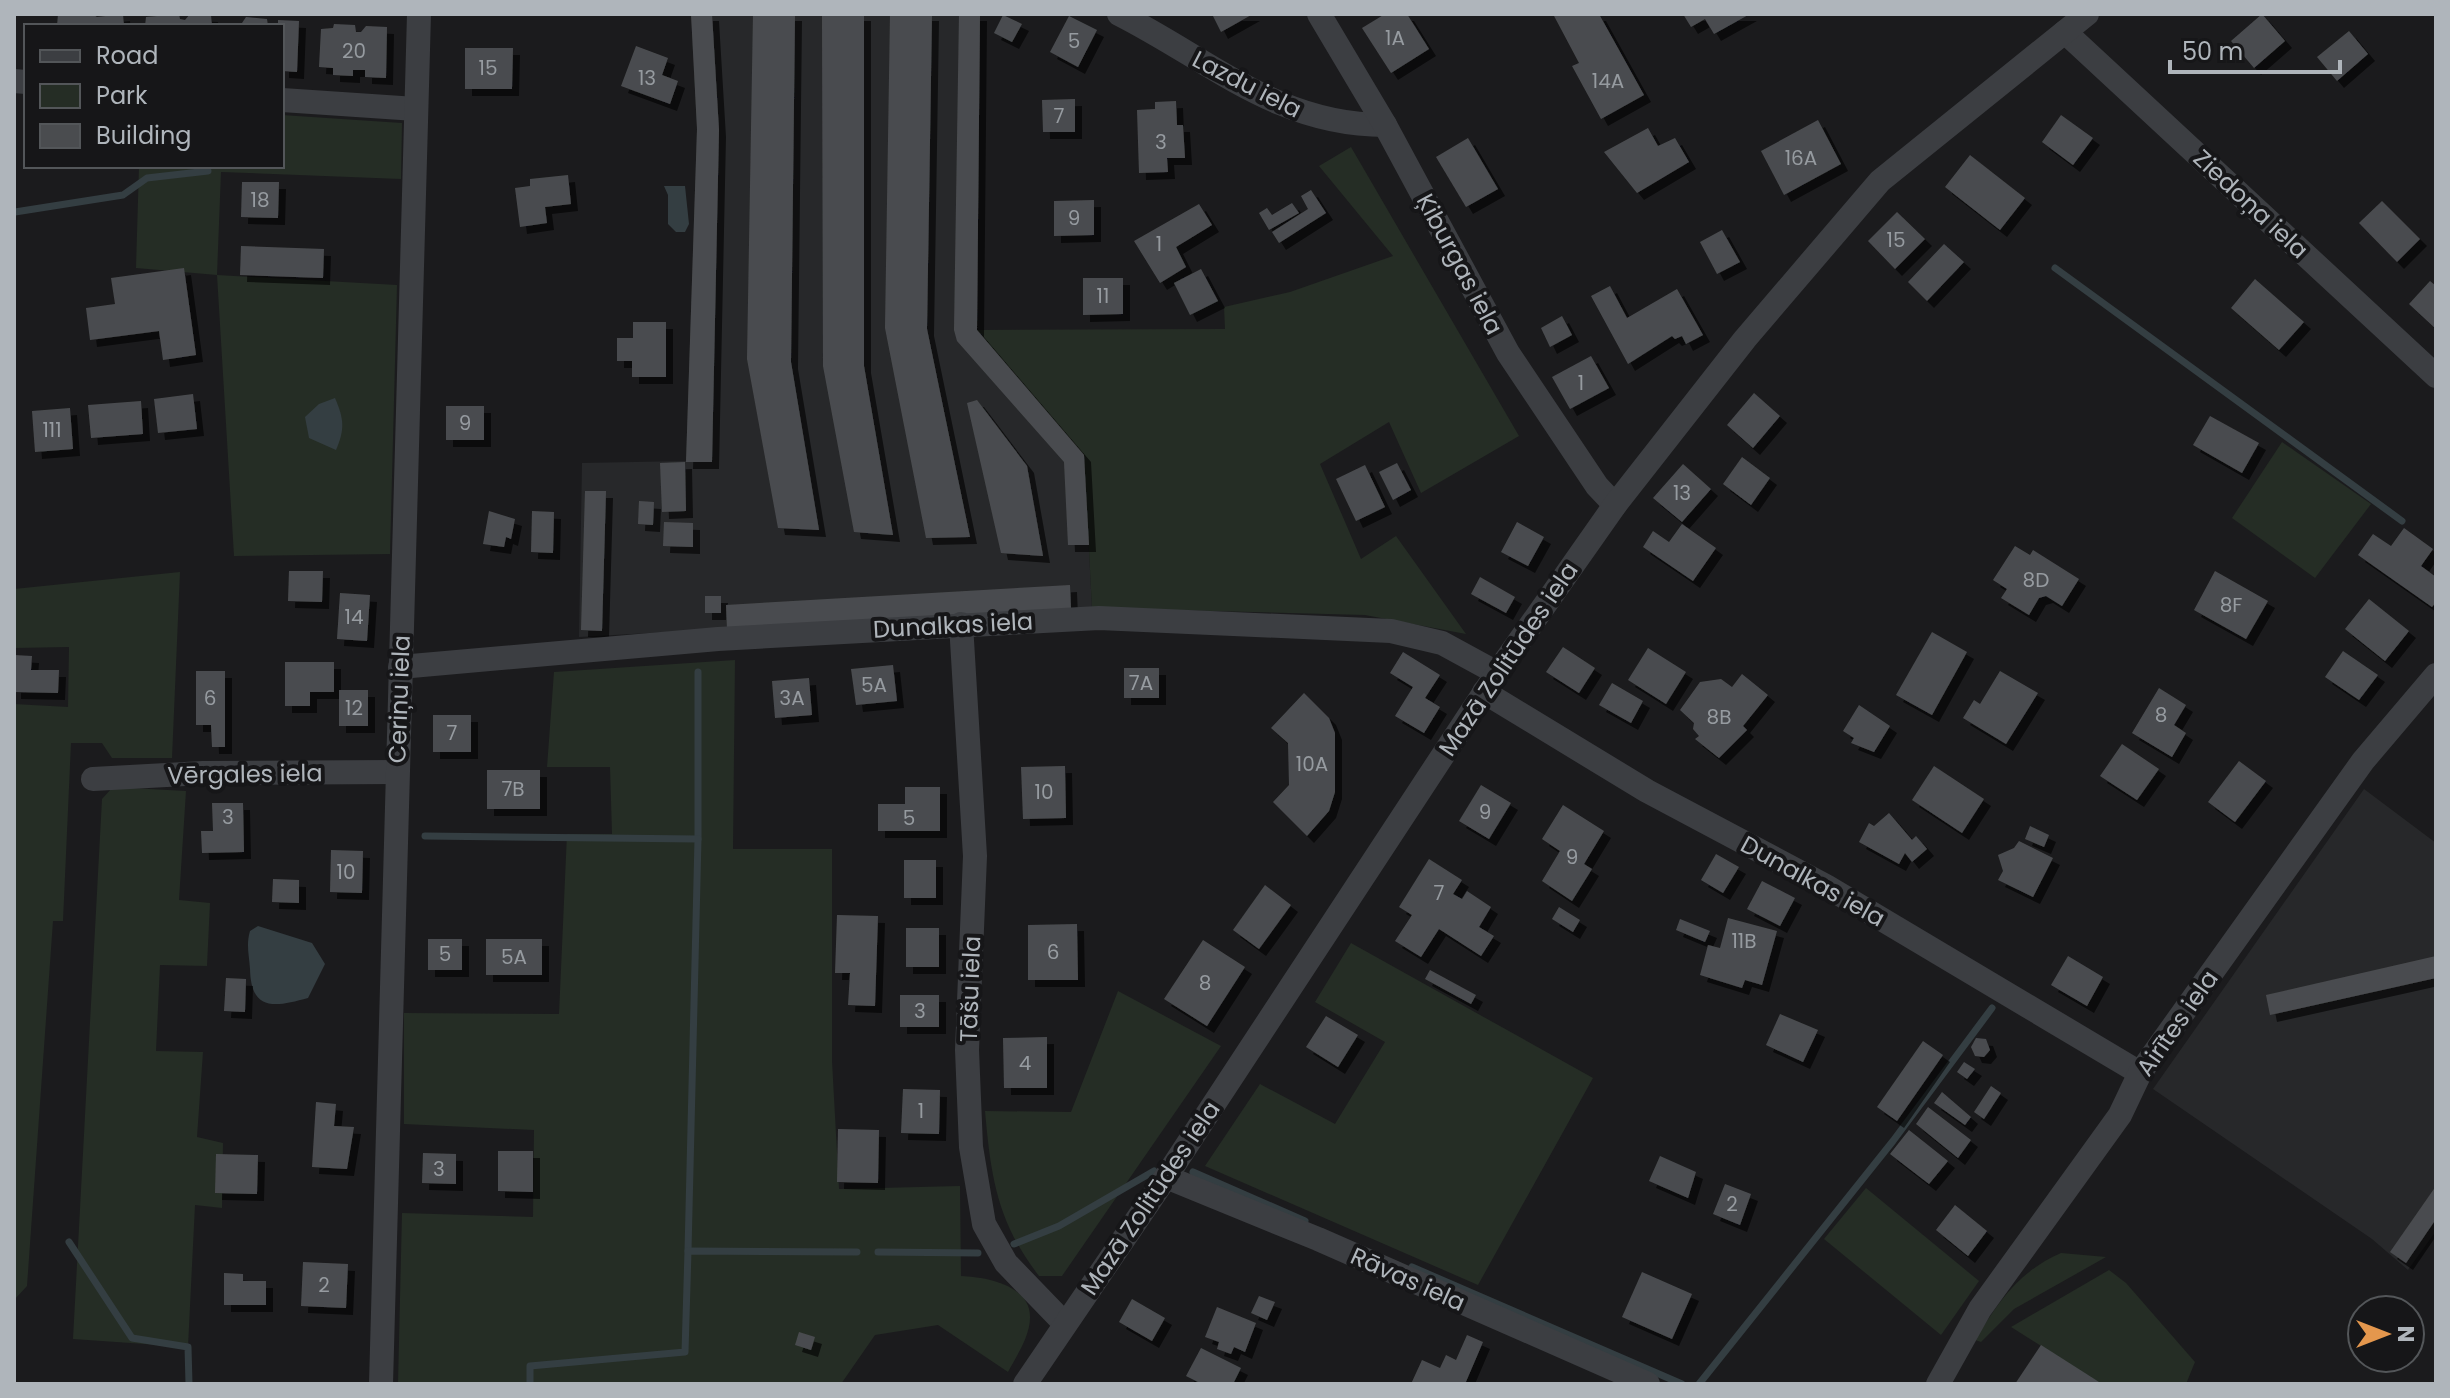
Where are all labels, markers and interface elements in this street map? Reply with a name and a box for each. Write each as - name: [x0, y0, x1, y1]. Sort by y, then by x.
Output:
- legend: [24, 24, 284, 168]
- house number: 1A: [1385, 24, 1405, 52]
- scale bar: [2170, 24, 2340, 74]
- house number: 5: [1068, 27, 1080, 55]
- text: 50 m: [2182, 35, 2243, 68]
- house number: 20: [342, 37, 366, 65]
- text: Road: [96, 39, 158, 72]
- street label: Lazdu iela: [1187, 42, 1307, 126]
- house number: 15: [479, 54, 497, 82]
- house number: 13: [638, 64, 656, 92]
- house number: 14A: [1592, 67, 1624, 95]
- text: Park: [96, 79, 148, 112]
- house number: 7: [1054, 102, 1065, 130]
- text: Building: [96, 119, 192, 152]
- house number: 3: [1155, 128, 1167, 156]
- street label: Ziedoņa iela: [2186, 142, 2316, 266]
- house number: 16A: [1785, 144, 1817, 172]
- house number: 18: [250, 186, 270, 214]
- street label: Ķiburgas iela: [1409, 188, 1511, 340]
- house number: 9: [1068, 204, 1080, 232]
- house number: 15: [1887, 226, 1905, 254]
- house number: 1: [1156, 230, 1162, 258]
- house number: 11: [1097, 282, 1109, 310]
- house number: 1: [1578, 369, 1584, 397]
- house number: 9: [459, 409, 471, 437]
- house number: 111: [42, 416, 62, 444]
- house number: 13: [1673, 479, 1691, 507]
- street label: Mazā Zolitūdes iela: [1431, 555, 1585, 763]
- house number: 8D: [2023, 566, 2049, 594]
- house number: 8F: [2220, 591, 2242, 619]
- house number: 14: [345, 603, 363, 631]
- street label: Dunalkas iela: [872, 604, 1034, 646]
- street label: Ceriņu iela: [380, 634, 418, 764]
- house number: 7A: [1129, 669, 1153, 697]
- house number: 5A: [861, 671, 887, 699]
- house number: 6: [204, 684, 216, 712]
- house number: 3A: [779, 684, 805, 712]
- house number: 12: [345, 694, 363, 722]
- house number: 8: [2155, 701, 2167, 729]
- house number: 8B: [1707, 703, 1731, 731]
- house number: 7: [447, 719, 458, 747]
- house number: 10A: [1296, 750, 1328, 778]
- street label: Vērgales iela: [167, 756, 323, 792]
- house number: 7B: [501, 775, 525, 803]
- house number: 10: [1035, 778, 1053, 806]
- house number: 9: [1479, 798, 1491, 826]
- house number: 3: [222, 803, 234, 831]
- house number: 5: [903, 804, 915, 832]
- street label: Dunalkas iela: [1735, 828, 1891, 934]
- house number: 9: [1566, 843, 1578, 871]
- house number: 10: [337, 858, 355, 886]
- house number: 7: [1434, 879, 1445, 907]
- house number: 11B: [1731, 927, 1757, 955]
- street label: Tāšu iela: [952, 935, 988, 1043]
- house number: 6: [1047, 938, 1059, 966]
- house number: 5: [439, 940, 451, 968]
- house number: 5A: [501, 943, 527, 971]
- street label: Airītes iela: [2128, 963, 2226, 1083]
- house number: 8: [1199, 969, 1211, 997]
- house number: 3: [914, 997, 926, 1025]
- house number: 4: [1019, 1049, 1031, 1077]
- street label: Mazā Zolitūdes iela: [1073, 1094, 1227, 1302]
- house number: 1: [918, 1097, 924, 1125]
- house number: 3: [433, 1155, 445, 1183]
- house number: 2: [1726, 1190, 1738, 1218]
- street label: Rāvas iela: [1345, 1239, 1471, 1319]
- house number: 2: [318, 1271, 330, 1299]
- north arrow: [2346, 1294, 2426, 1374]
- text: N: [2390, 1326, 2421, 1342]

